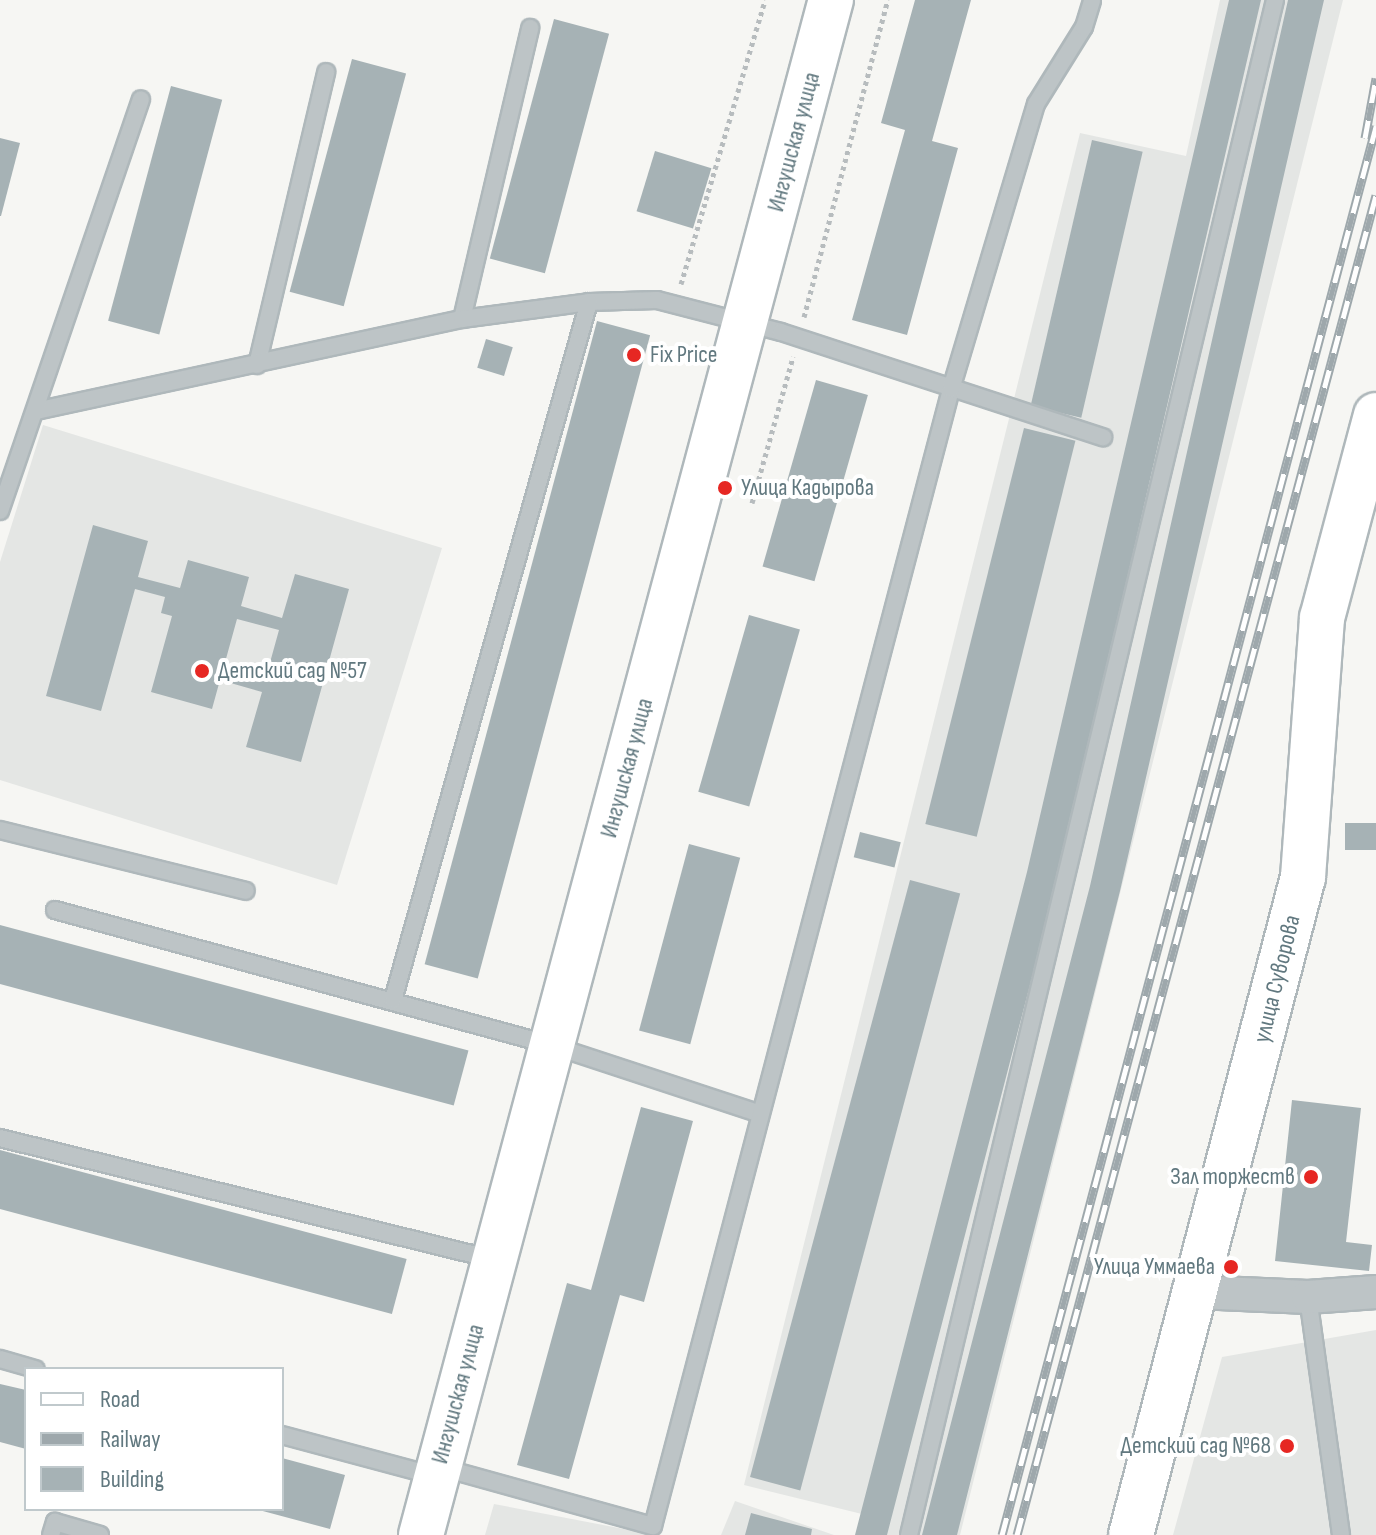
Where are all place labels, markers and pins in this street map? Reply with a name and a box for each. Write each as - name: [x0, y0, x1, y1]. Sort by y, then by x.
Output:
- place label: Fix Price: [650, 341, 717, 369]
- marker: Fix Price: [625, 346, 643, 364]
- place label: Улица Кадырова: [741, 474, 874, 502]
- marker: Улица Кадырова: [716, 479, 734, 497]
- place label: Детский сад №57: [218, 657, 367, 685]
- marker: Детский сад №57: [193, 662, 211, 680]
- place label: Зал торжеств: [1170, 1163, 1295, 1191]
- marker: Зал торжеств: [1302, 1168, 1320, 1186]
- place label: Улица Уммаева: [1094, 1253, 1215, 1281]
- marker: Улица Уммаева: [1222, 1258, 1240, 1276]
- place label: Детский сад №68: [1121, 1432, 1271, 1460]
- marker: Детский сад №68: [1278, 1437, 1296, 1455]

